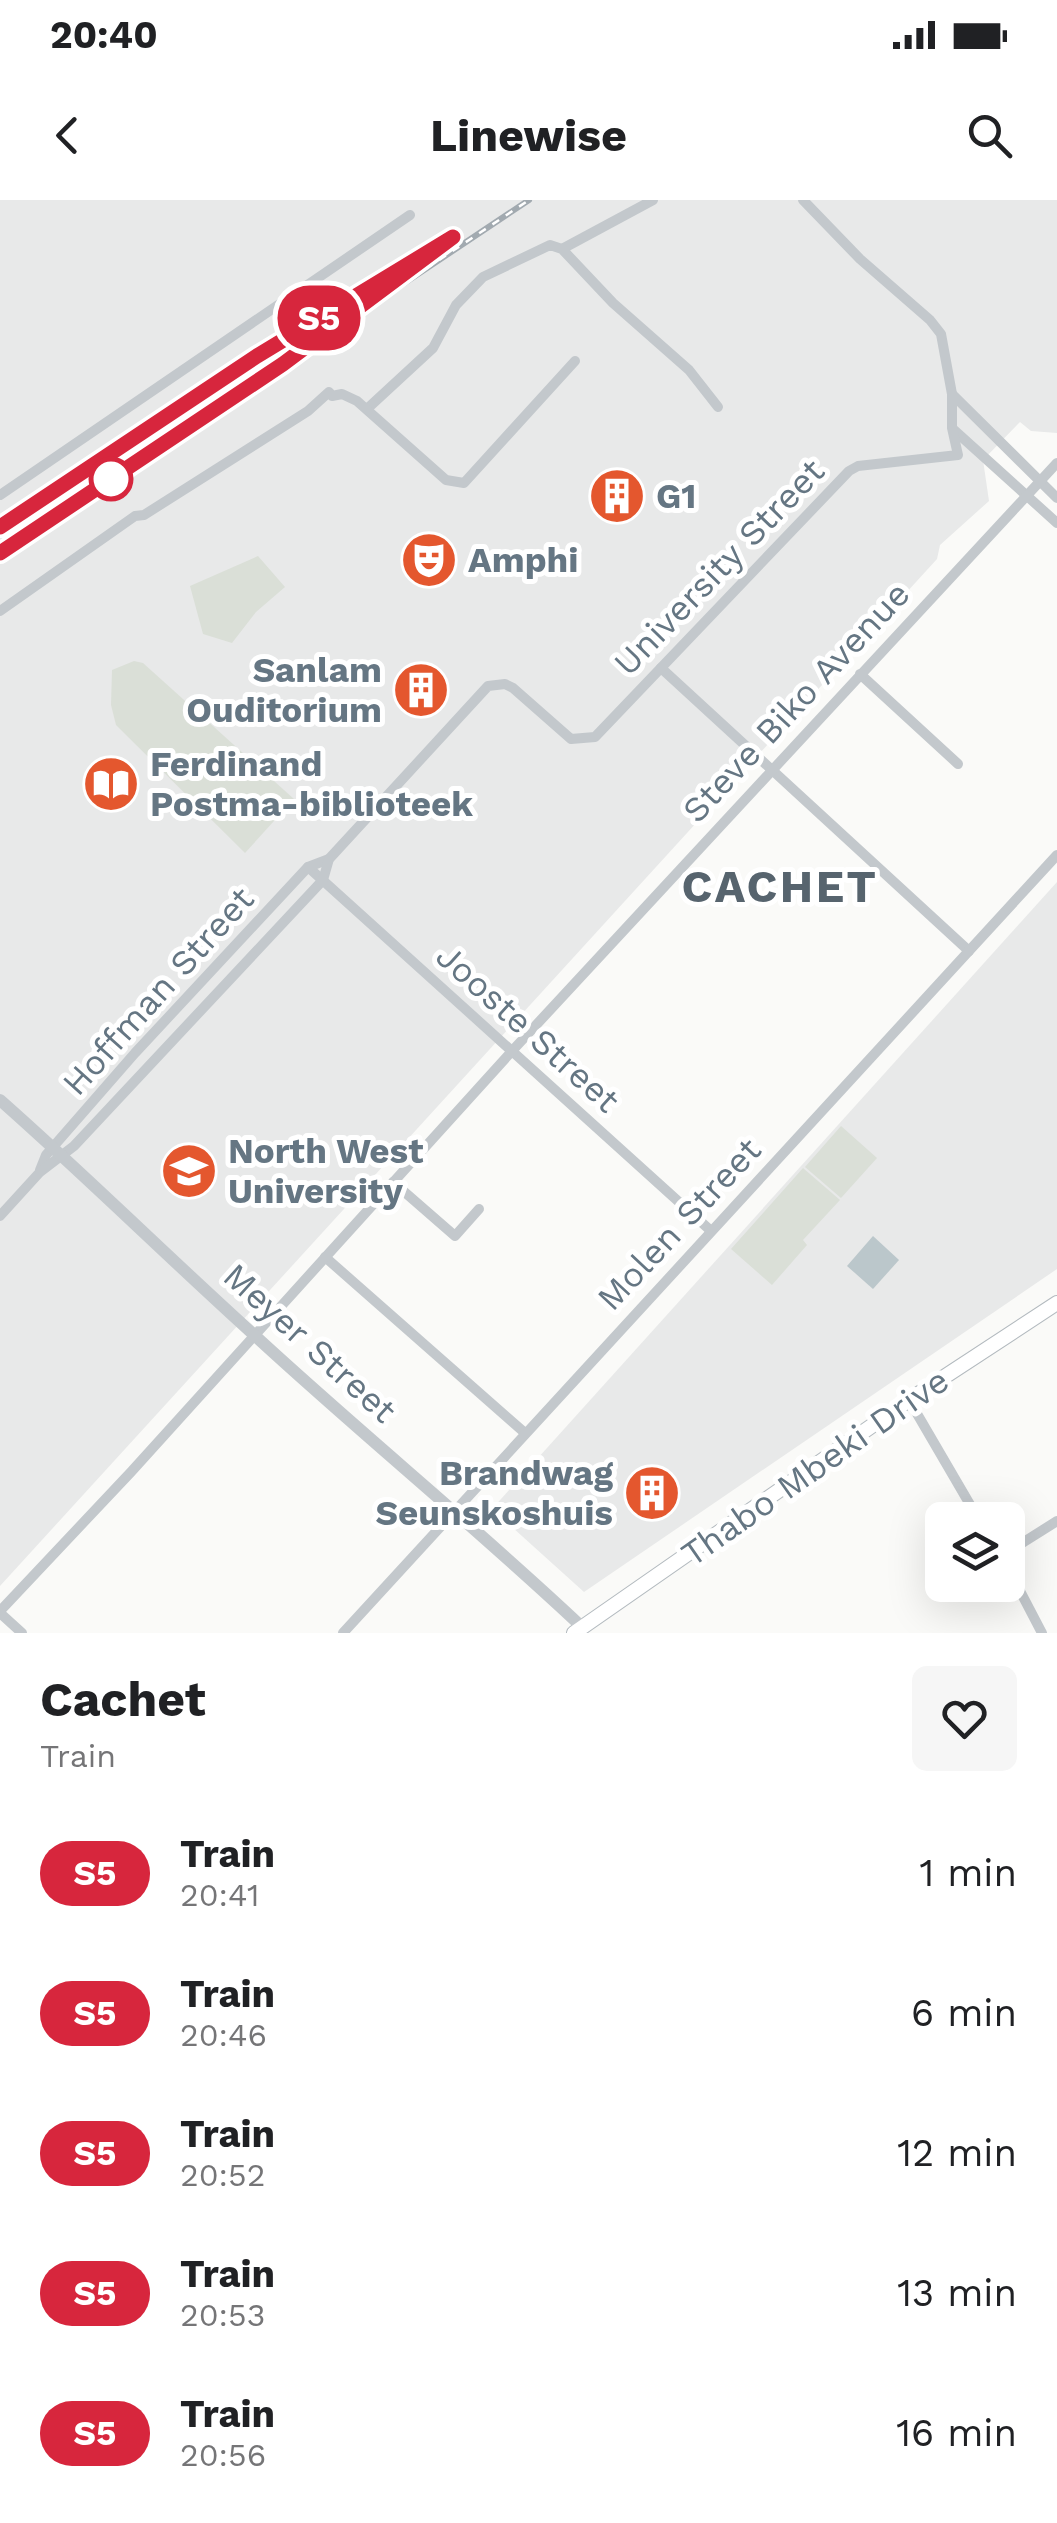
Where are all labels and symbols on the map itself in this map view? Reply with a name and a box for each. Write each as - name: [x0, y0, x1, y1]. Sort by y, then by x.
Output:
- line badge: S5: [274, 286, 364, 350]
- street label: University Street: [605, 450, 833, 684]
- unlabelled marker: [90, 458, 132, 500]
- building icon: G1: [587, 466, 647, 526]
- place label: G1: [656, 475, 696, 517]
- theatre icon: Amphi: [399, 530, 459, 590]
- place label: Amphi: [468, 539, 578, 581]
- street label: Steve Biko Avenue: [674, 573, 918, 831]
- place label: Sanlam Ouditorium: [186, 649, 382, 731]
- building icon: Sanlam Ouditorium: [391, 660, 451, 720]
- place label: Ferdinand Postma-biblioteek: [150, 743, 473, 825]
- library icon: Ferdinand Postma-biblioteek: [81, 754, 141, 814]
- district label: CACHET: [682, 860, 878, 913]
- street label: Hoffman Street: [53, 878, 263, 1104]
- street label: Jooste Street: [428, 935, 629, 1121]
- street label: Molen Street: [588, 1129, 770, 1319]
- place label: North West University: [228, 1130, 423, 1212]
- school or university icon: North West University: [159, 1141, 219, 1201]
- street label: Meyer Street: [215, 1254, 405, 1432]
- street label: Thabo Mbeki Drive: [673, 1359, 957, 1575]
- place label: Brandwag Seunskoshuis: [375, 1452, 613, 1534]
- building icon: Brandwag Seunskoshuis: [622, 1463, 682, 1523]

